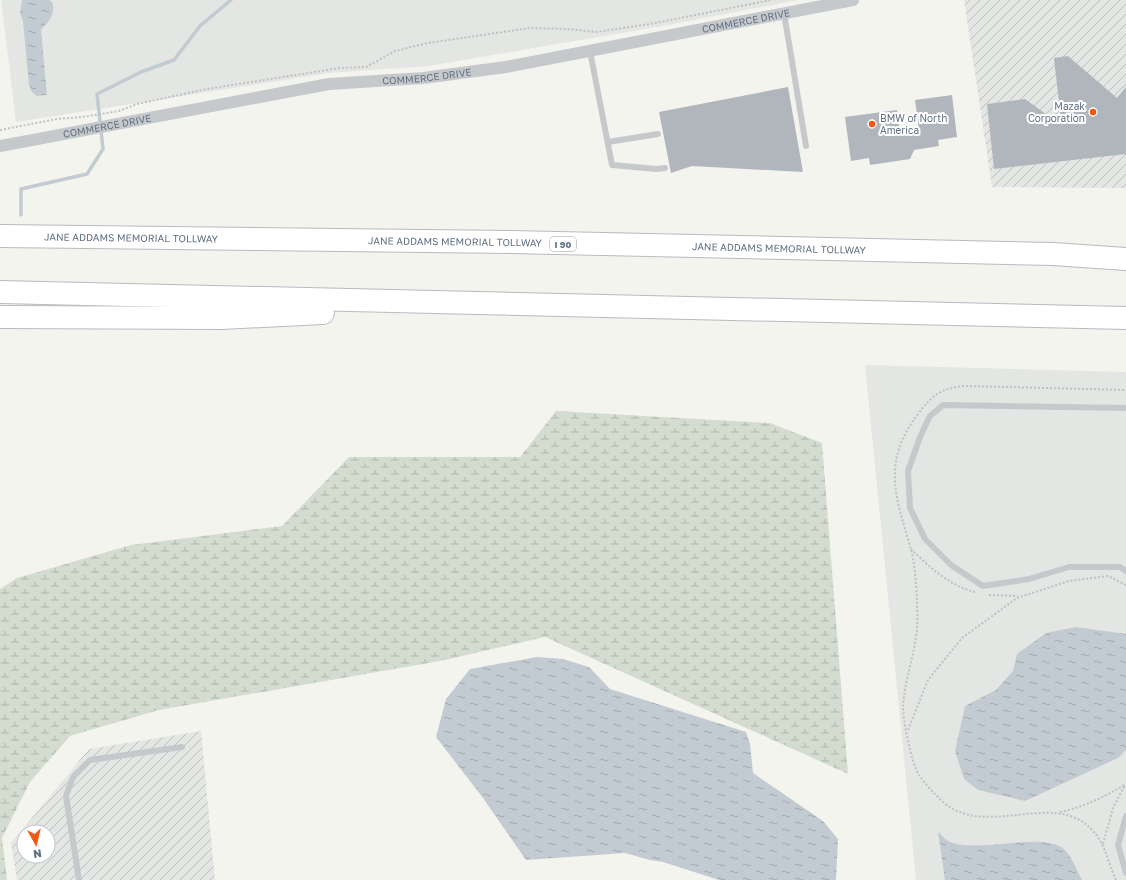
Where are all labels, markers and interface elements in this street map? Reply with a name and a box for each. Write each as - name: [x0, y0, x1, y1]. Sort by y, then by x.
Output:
- street label: COMMERCE DRIVE: [701, 6, 791, 35]
- street label: COMMERCE DRIVE: [382, 66, 472, 87]
- place label: Mazak Corporation: [1028, 100, 1085, 124]
- marker: Mazak Corporation: [1088, 107, 1098, 117]
- street label: COMMERCE DRIVE: [62, 112, 152, 140]
- place label: BMW of North America: [880, 112, 947, 136]
- marker: BMW of North America: [867, 119, 877, 129]
- street label: JANE ADDAMS MEMORIAL TOLLWAY: [44, 231, 219, 245]
- street label: JANE ADDAMS MEMORIAL TOLLWAY: [368, 234, 543, 249]
- road number: I 90: [550, 237, 576, 251]
- street label: JANE ADDAMS MEMORIAL TOLLWAY: [692, 240, 867, 256]
- north arrow: [16, 824, 56, 864]
- text: N: [32, 847, 43, 861]

